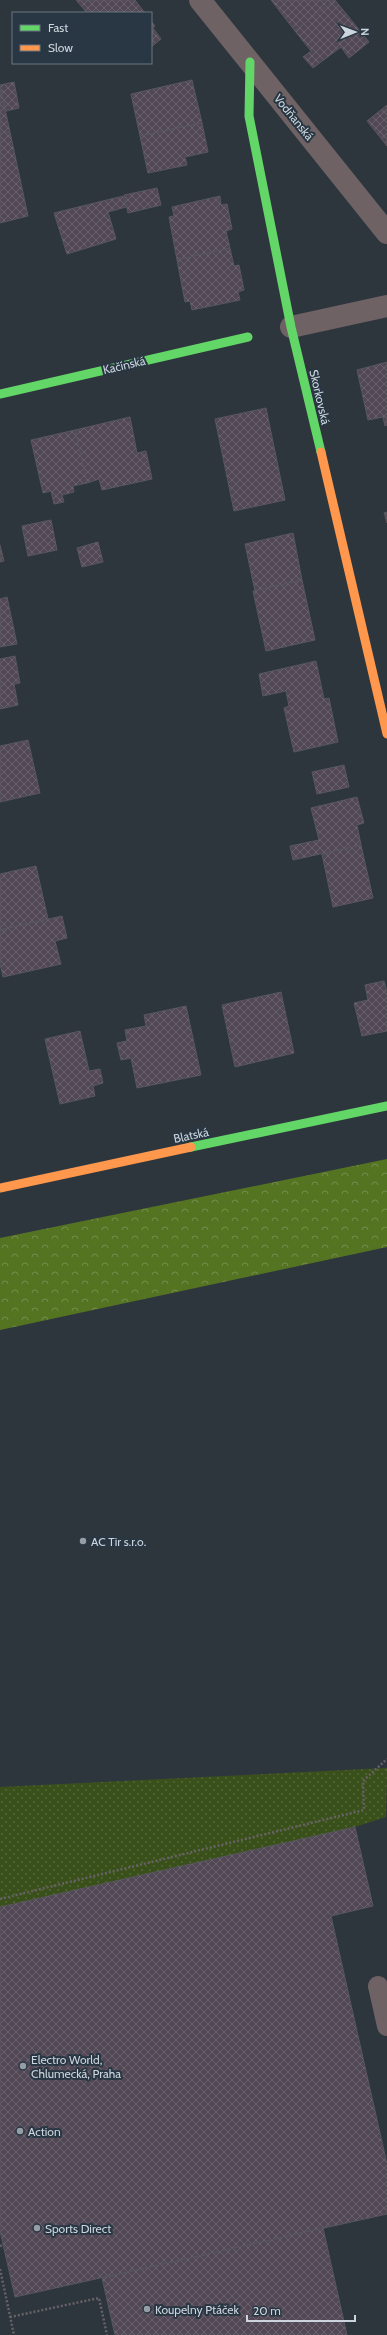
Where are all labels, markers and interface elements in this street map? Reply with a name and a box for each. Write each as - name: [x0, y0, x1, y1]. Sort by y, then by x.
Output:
- legend: [12, 12, 152, 64]
- north arrow: [335, 12, 375, 52]
- text: Fast: [48, 20, 68, 35]
- text: N: [358, 28, 372, 36]
- text: Slow: [48, 40, 73, 55]
- street label: Vodňanská: [271, 91, 317, 143]
- street label: Kačínská: [101, 353, 147, 377]
- street label: Skorkovská: [306, 368, 334, 426]
- street label: Blatská: [172, 1124, 210, 1146]
- place label: AC Tir s.r.o.: [91, 1534, 146, 1549]
- marker: AC Tir s.r.o.: [78, 1536, 88, 1546]
- place label: Electro World, Chlumecká, Praha: [31, 2052, 121, 2081]
- marker: Electro World, Chlumecká, Praha: [18, 2061, 28, 2071]
- place label: Action: [28, 2124, 61, 2139]
- marker: Action: [15, 2126, 25, 2136]
- place label: Sports Direct: [45, 2221, 111, 2236]
- marker: Sports Direct: [32, 2223, 42, 2233]
- scale bar: [247, 2297, 355, 2323]
- place label: Koupelny Ptáček: [155, 2302, 239, 2317]
- text: 20 m: [253, 2303, 281, 2318]
- marker: Koupelny Ptáček: [142, 2304, 152, 2314]

